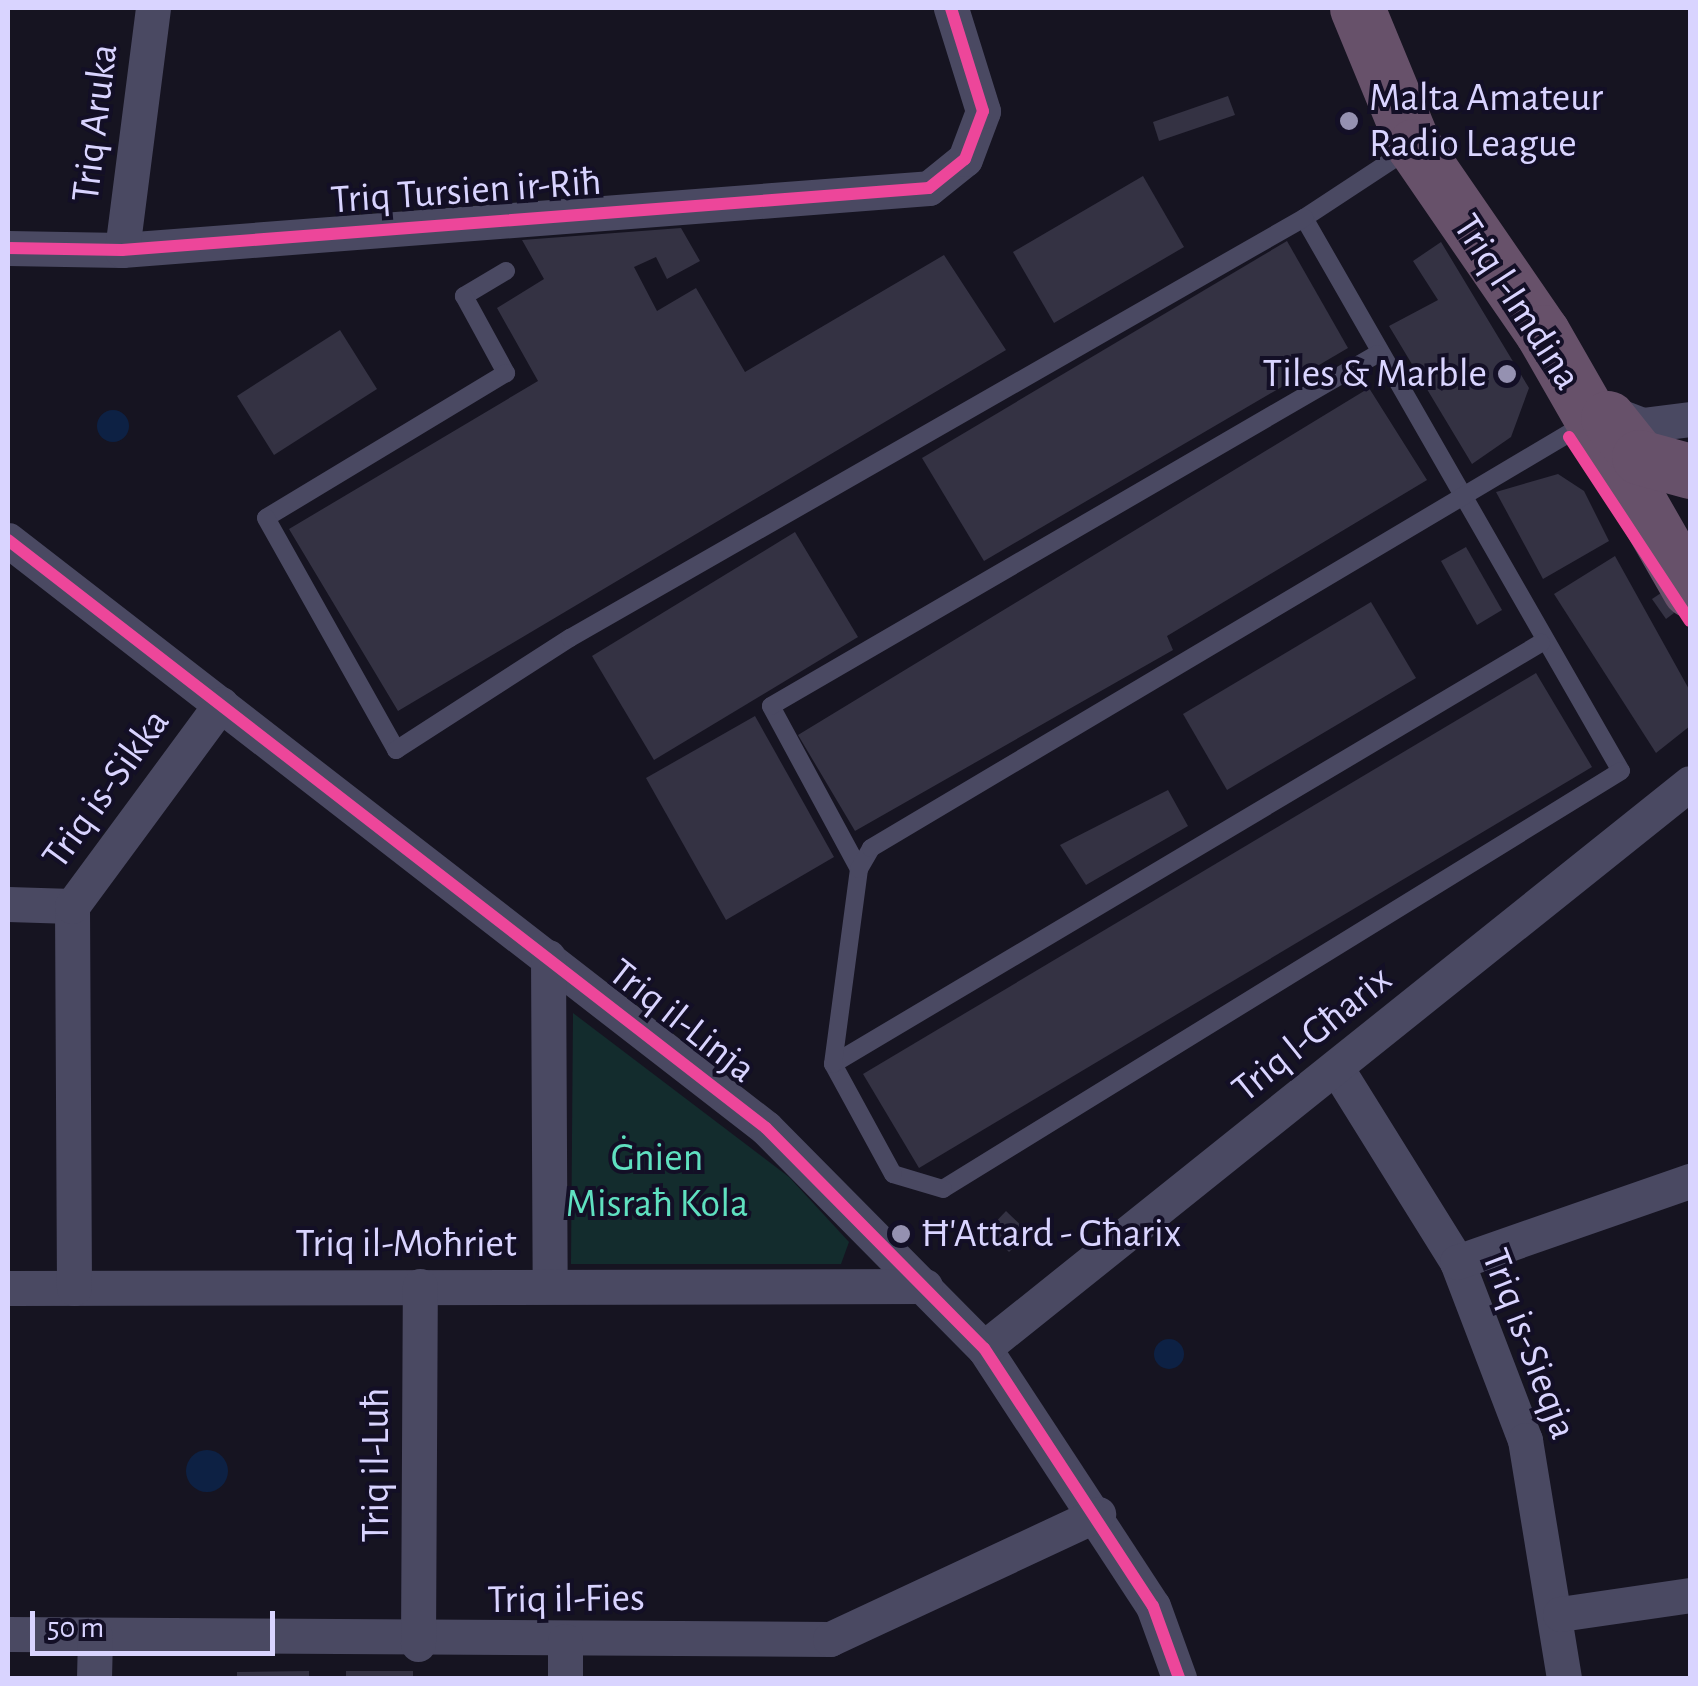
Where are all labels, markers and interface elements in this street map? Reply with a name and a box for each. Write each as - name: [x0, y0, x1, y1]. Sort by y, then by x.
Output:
- street label: Triq Aruka: [62, 41, 128, 205]
- place label: Malta Amateur Radio League: [1369, 74, 1603, 168]
- marker: Malta Amateur Radio League: [1338, 110, 1360, 132]
- street label: Triq Tursien ir-Riħ: [329, 158, 603, 224]
- street label: Triq l-Imdina: [1443, 205, 1591, 399]
- place label: Tiles & Marble: [1263, 350, 1487, 398]
- marker: Tiles & Marble: [1496, 363, 1518, 385]
- street label: Triq is-Sikka: [32, 700, 180, 878]
- street label: Triq il-Linja: [599, 949, 765, 1093]
- street label: Triq l-Għarix: [1223, 955, 1401, 1113]
- park label: Ġnien Misraħ Kola: [565, 1134, 749, 1228]
- place label: Ħ'Attard - Għarix: [921, 1210, 1181, 1258]
- street label: Triq il-Moħriet: [295, 1220, 517, 1268]
- marker: Ħ'Attard - Għarix: [890, 1223, 912, 1245]
- street label: Triq is-Sieqja: [1471, 1242, 1587, 1446]
- street label: Triq il-Luħ: [352, 1388, 400, 1542]
- street label: Triq il-Fies: [487, 1574, 645, 1624]
- scale bar: [35, 1591, 280, 1653]
- text: 50 m: [47, 1613, 104, 1643]

